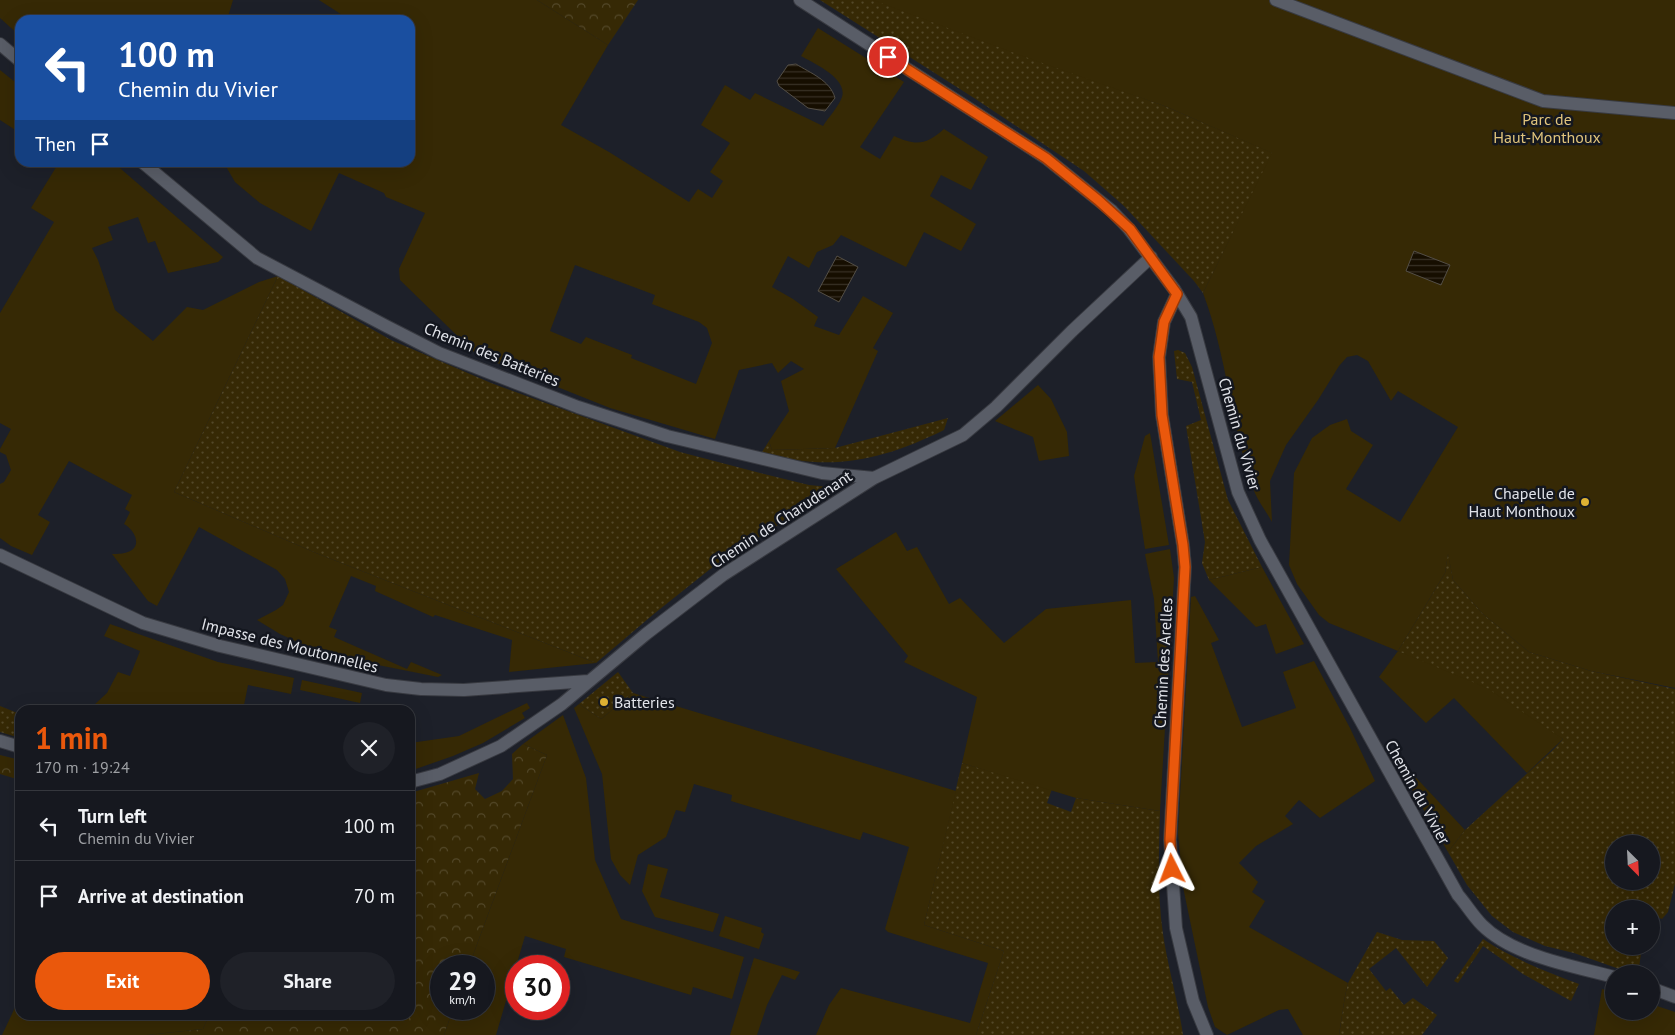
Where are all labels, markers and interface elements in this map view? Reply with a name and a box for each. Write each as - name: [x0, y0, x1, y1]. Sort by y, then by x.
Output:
- text: 100 m: [118, 31, 215, 77]
- icon: left: [35, 35, 100, 100]
- pin: [867, 36, 909, 78]
- icon: arrive: [874, 43, 902, 71]
- text: Chemin du Vivier: [118, 75, 278, 103]
- park label: Parc de Haut-Monthoux: [1493, 109, 1601, 147]
- icon: arrive: [86, 130, 114, 158]
- text: Then: [35, 132, 76, 156]
- street label: Chemin des Batteries: [421, 318, 563, 390]
- street label: Chemin du Vivier: [1214, 375, 1266, 493]
- street label: Chemin de Charudenant: [706, 465, 856, 572]
- place label: Chapelle de Haut Monthoux: [1468, 483, 1575, 521]
- marker: Chapelle de Haut Monthoux: [1579, 496, 1591, 508]
- street label: Chemin des Arelles: [1150, 597, 1176, 729]
- street label: Impasse des Moutonnelles: [200, 613, 381, 677]
- place label: Batteries: [614, 692, 675, 712]
- marker: Batteries: [598, 696, 610, 708]
- text: 1 min: [35, 718, 108, 757]
- button: close: [343, 722, 395, 774]
- street label: Chemin du Vivier: [1381, 736, 1455, 848]
- text: 170 m · 19:24: [35, 757, 130, 777]
- text: Turn left: [78, 804, 147, 828]
- icon: left: [35, 812, 63, 840]
- text: 100 m: [343, 814, 395, 838]
- text: Chemin du Vivier: [78, 828, 194, 848]
- north arrow: [1605, 835, 1660, 890]
- map controls: [1605, 835, 1660, 1020]
- position arrow: [1145, 842, 1197, 894]
- icon: arrive: [35, 882, 63, 910]
- text: Arrive at destination: [78, 884, 244, 908]
- text: 70 m: [354, 884, 395, 908]
- button: +: [1605, 900, 1660, 955]
- button: Exit: [35, 952, 210, 1010]
- button: Share: [220, 952, 395, 1010]
- speed limit sign: 30: [505, 955, 570, 1020]
- text: 29: [448, 965, 477, 997]
- button: −: [1605, 965, 1660, 1020]
- text: km/h: [449, 992, 476, 1007]

